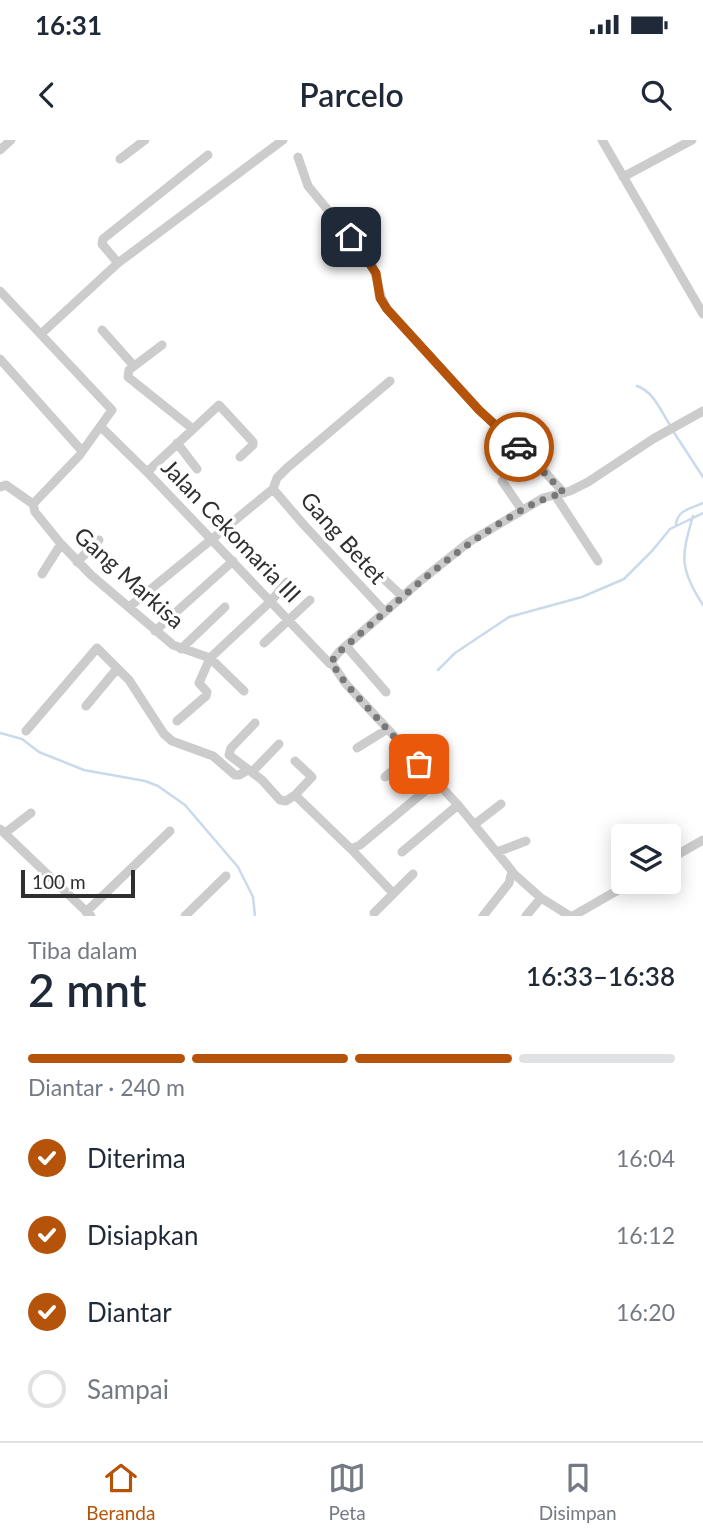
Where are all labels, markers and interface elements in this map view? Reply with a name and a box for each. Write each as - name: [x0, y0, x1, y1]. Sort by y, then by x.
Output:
- text: 16:31: [35, 9, 102, 41]
- text: Parcelo: [299, 75, 404, 114]
- icon: back: [28, 76, 66, 114]
- icon: search: [637, 76, 675, 114]
- pin: [321, 207, 381, 267]
- icon: home: [332, 218, 370, 256]
- courier: [484, 412, 554, 482]
- icon: car: [500, 428, 538, 466]
- street label: Jalan Cekomaria III: [156, 453, 307, 608]
- street label: Gang Betet: [295, 486, 393, 590]
- street label: Gang Markisa: [69, 521, 190, 634]
- pin: [389, 734, 449, 794]
- icon: bag: [400, 745, 438, 783]
- map controls: [611, 824, 681, 894]
- button: layers: [611, 824, 681, 894]
- scale bar: [21, 867, 135, 899]
- text: 100 m: [32, 870, 86, 893]
- text: Tiba dalam: [28, 936, 137, 964]
- text: 16:33–16:38: [526, 960, 675, 992]
- text: 2 mnt: [28, 962, 147, 1017]
- text: Diantar · 240 m: [28, 1073, 185, 1101]
- icon: check: [28, 1139, 66, 1177]
- text: Diterima: [87, 1142, 186, 1174]
- text: 16:04: [616, 1144, 675, 1172]
- icon: check: [28, 1216, 66, 1254]
- text: Disiapkan: [87, 1219, 198, 1251]
- text: 16:12: [616, 1221, 675, 1249]
- icon: check: [28, 1293, 66, 1331]
- text: Diantar: [87, 1296, 172, 1328]
- text: 16:20: [616, 1298, 675, 1326]
- text: Sampai: [87, 1373, 169, 1405]
- tab: Beranda: [86, 1459, 155, 1524]
- tab: Peta: [328, 1459, 366, 1524]
- tab: Disimpan: [539, 1459, 617, 1524]

